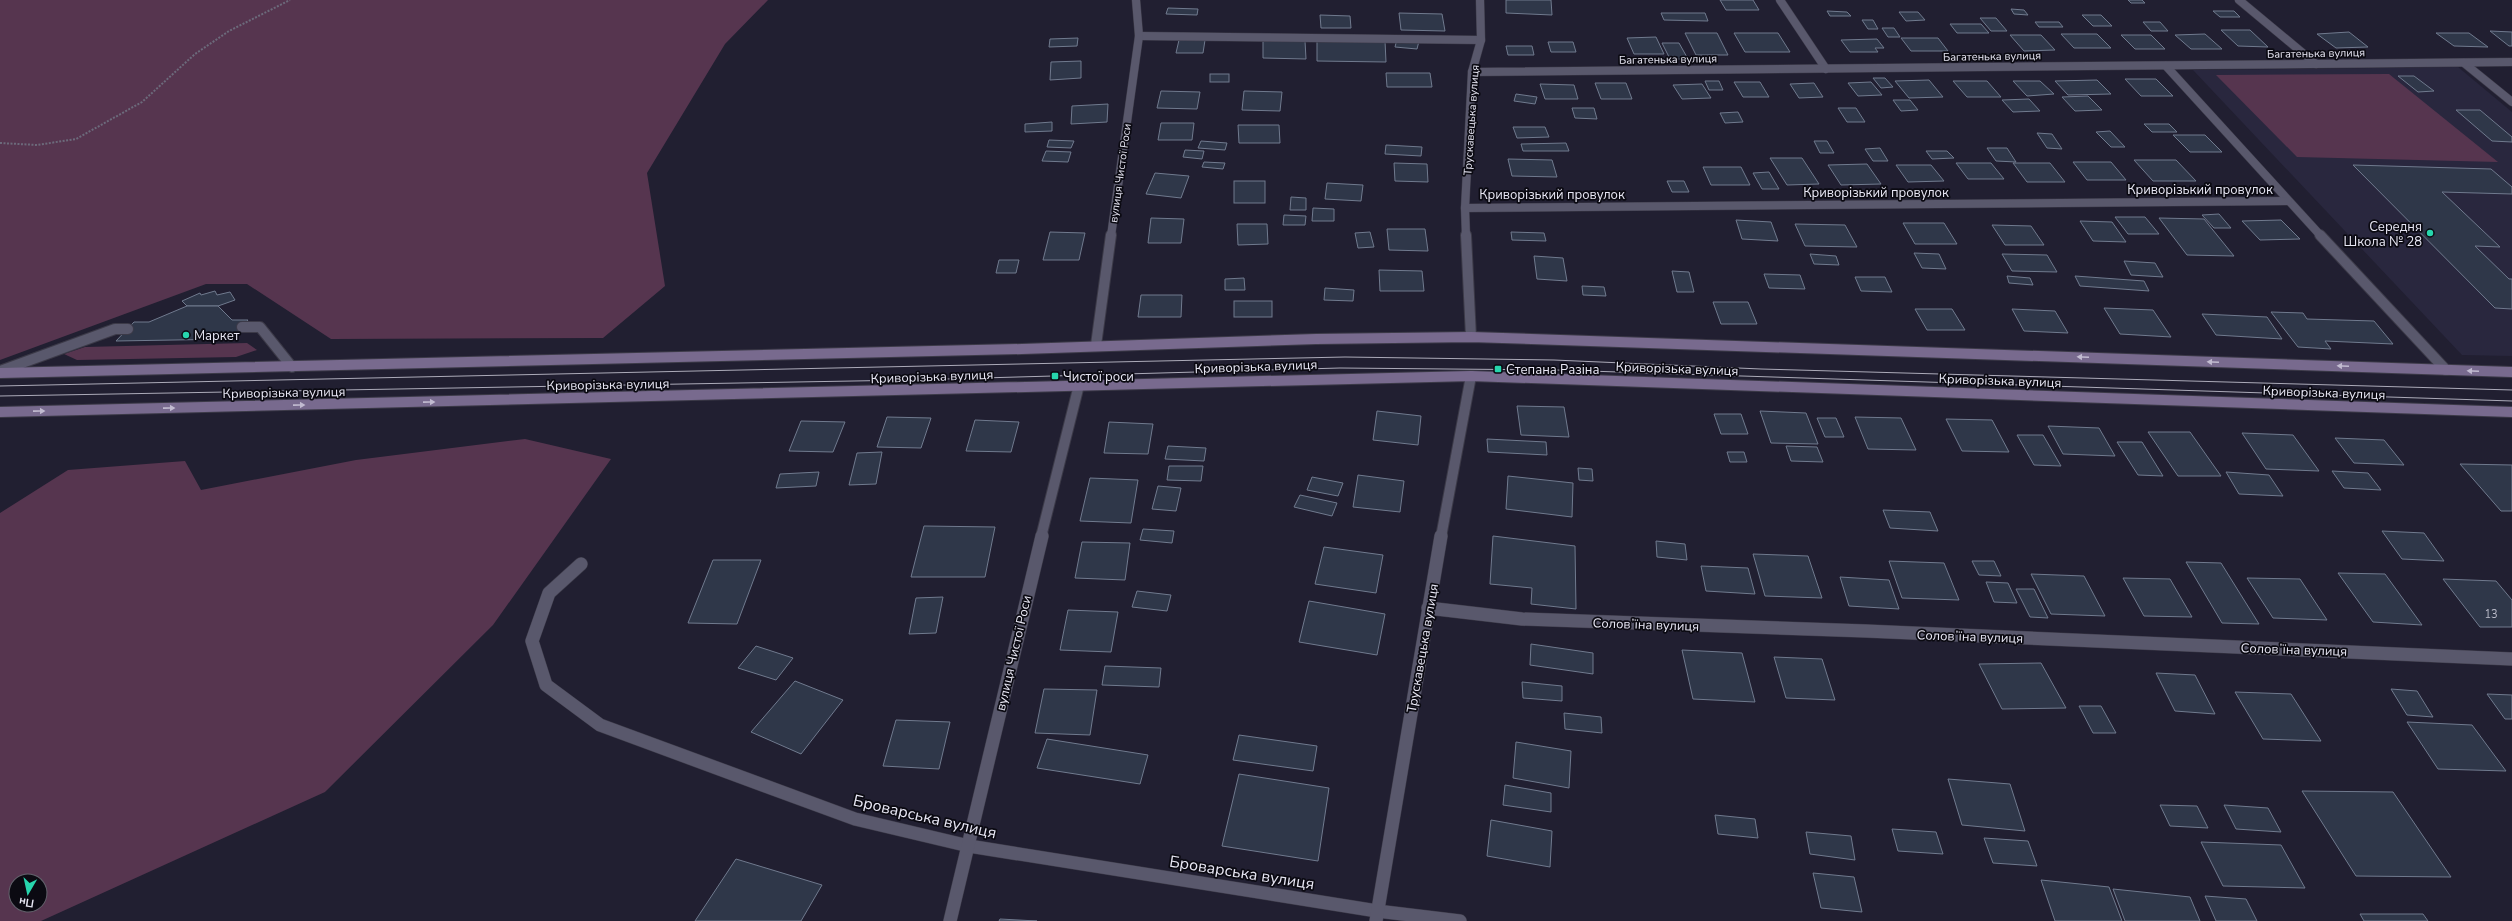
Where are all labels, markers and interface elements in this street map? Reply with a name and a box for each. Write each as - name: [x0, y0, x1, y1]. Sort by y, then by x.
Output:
- street label: Багатенька вулиця: [2267, 45, 2365, 62]
- street label: Багатенька вулиця: [1943, 48, 2041, 65]
- street label: Багатенька вулиця: [1619, 51, 1717, 68]
- street label: Трускавецька вулиця: [1460, 64, 1483, 176]
- street label: вулиця Чистої Роси: [1106, 123, 1135, 224]
- street label: Криворізький провулок: [2127, 181, 2273, 199]
- street label: Криворізький провулок: [1803, 184, 1949, 202]
- street label: Криворізький провулок: [1479, 186, 1625, 204]
- place label: Середня Школа № 28: [2343, 218, 2422, 251]
- marker: Середня Школа № 28: [2425, 228, 2435, 238]
- place label: Маркет: [194, 327, 240, 345]
- marker: Маркет: [181, 330, 191, 340]
- one-way arrow: [2076, 354, 2089, 360]
- street label: Криворізька вулиця: [1194, 356, 1318, 378]
- street label: Криворізька вулиця: [1615, 358, 1739, 380]
- one-way arrow: [2207, 358, 2219, 365]
- place label: Степана Разіна: [1506, 361, 1599, 379]
- one-way arrow: [2336, 363, 2349, 369]
- marker: Степана Разіна: [1493, 364, 1503, 374]
- street label: Криворізька вулиця: [870, 366, 994, 388]
- one-way arrow: [2467, 367, 2479, 374]
- place label: Чистої роси: [1063, 368, 1134, 386]
- street label: Криворізька вулиця: [1938, 370, 2062, 392]
- marker: Чистої роси: [1050, 371, 1060, 381]
- street label: Криворізька вулиця: [546, 375, 670, 395]
- street label: Криворізька вулиця: [2262, 382, 2386, 404]
- street label: Криворізька вулиця: [222, 383, 346, 403]
- one-way arrow: [423, 399, 436, 405]
- one-way arrow: [293, 402, 305, 409]
- one-way arrow: [163, 405, 175, 412]
- one-way arrow: [33, 408, 45, 415]
- street label: Трускавецька вулиця: [1403, 582, 1443, 714]
- street label: вулиця Чистої Роси: [992, 594, 1036, 713]
- house number: 13: [2484, 607, 2498, 622]
- street label: Соловʼїна вулиця: [1592, 614, 1699, 636]
- street label: Соловʼїна вулиця: [1916, 626, 2023, 648]
- street label: Соловʼїна вулиця: [2240, 639, 2347, 661]
- street label: Броварська вулиця: [851, 790, 999, 844]
- street label: Броварська вулиця: [1168, 851, 1316, 895]
- north arrow: [8, 873, 48, 913]
- text: Пн: [18, 894, 35, 911]

